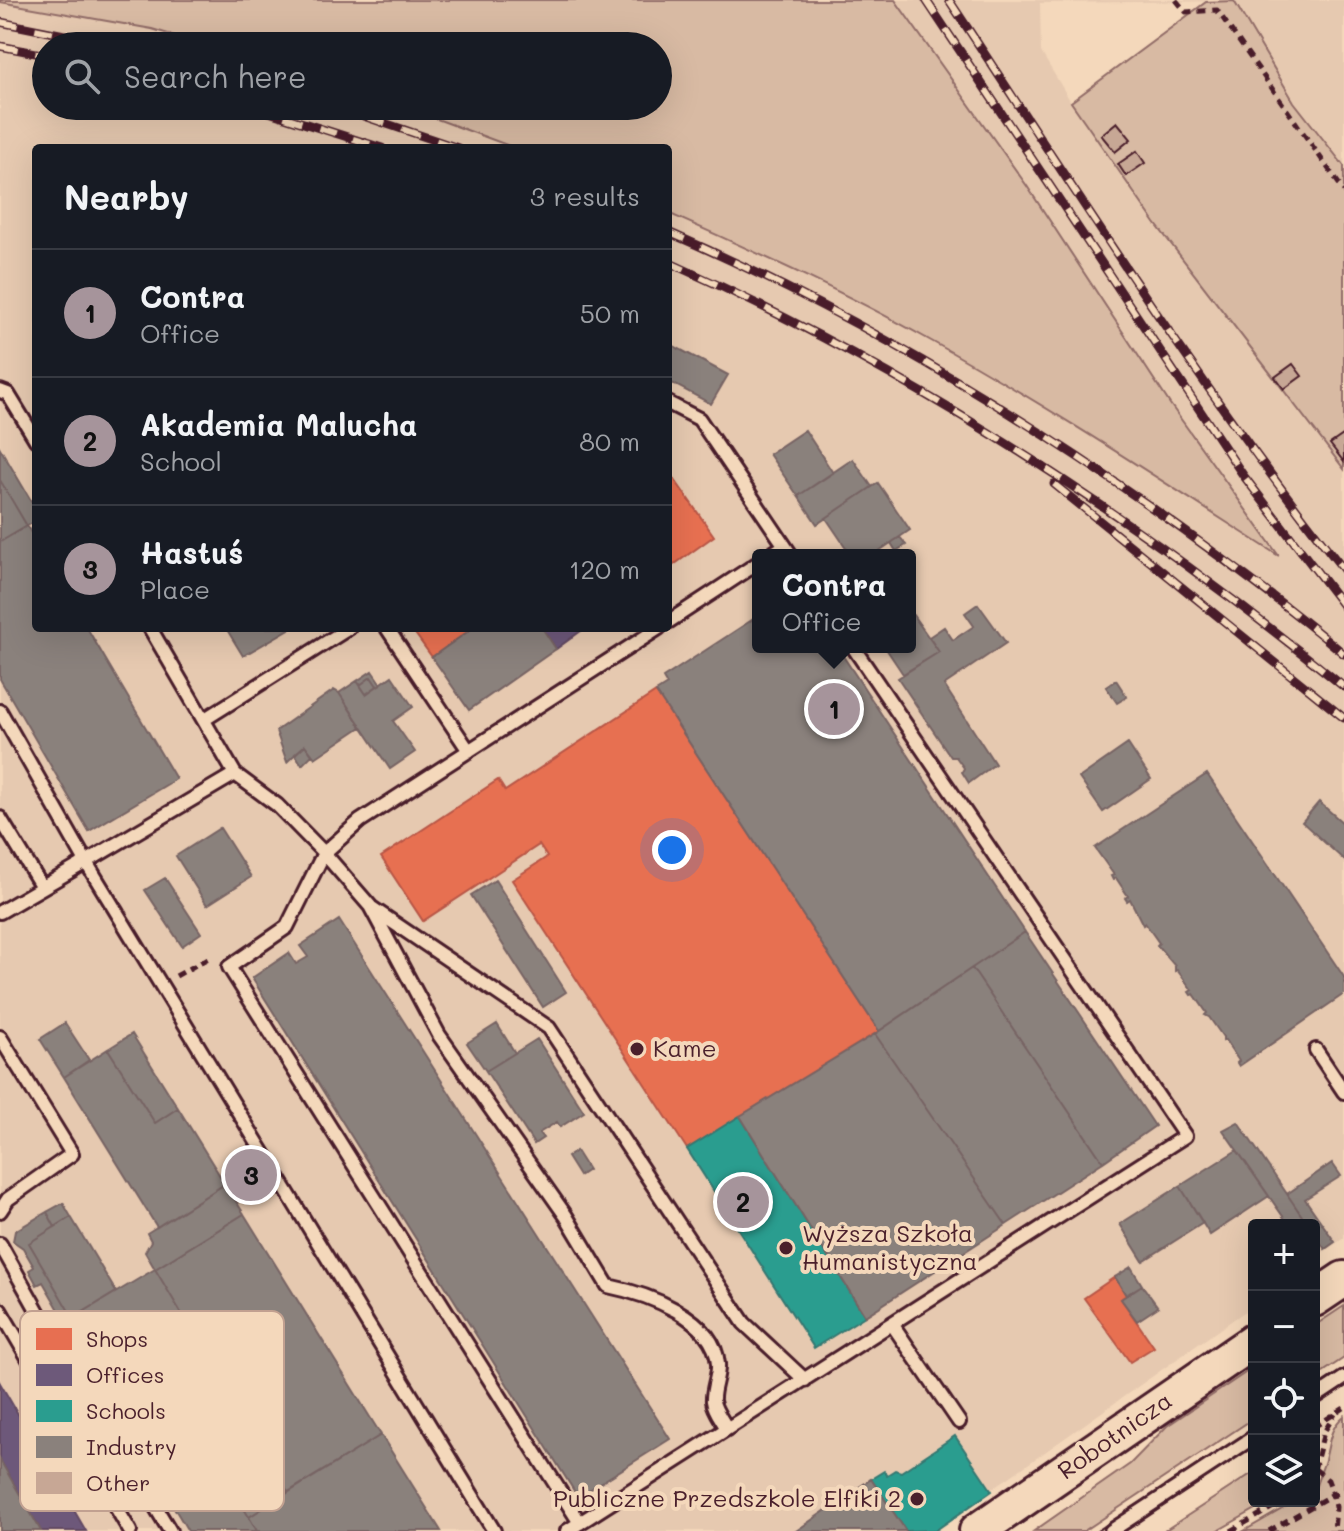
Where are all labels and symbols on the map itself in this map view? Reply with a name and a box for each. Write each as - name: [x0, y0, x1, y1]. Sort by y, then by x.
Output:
- pin: 1: [808, 679, 860, 739]
- your location: [652, 830, 692, 870]
- place label: Kame: [653, 1032, 717, 1063]
- marker: Kame: [628, 1040, 646, 1058]
- pin: 3: [225, 1145, 277, 1205]
- pin: 2: [717, 1172, 769, 1232]
- place label: Wyższa Szkoła Humanistyczna: [802, 1217, 977, 1276]
- marker: Wyższa Szkoła Humanistyczna: [777, 1239, 795, 1257]
- legend: [20, 1311, 284, 1511]
- text: Shops: [86, 1324, 148, 1353]
- text: Offices: [86, 1360, 165, 1389]
- street label: Robotnicza: [1051, 1384, 1177, 1486]
- text: Schools: [86, 1396, 166, 1425]
- text: Industry: [86, 1432, 177, 1461]
- text: Other: [86, 1468, 150, 1497]
- place label: Publiczne Przedszkole Elfiki 2: [553, 1482, 901, 1513]
- marker: Publiczne Przedszkole Elfiki 2: [908, 1490, 926, 1508]

